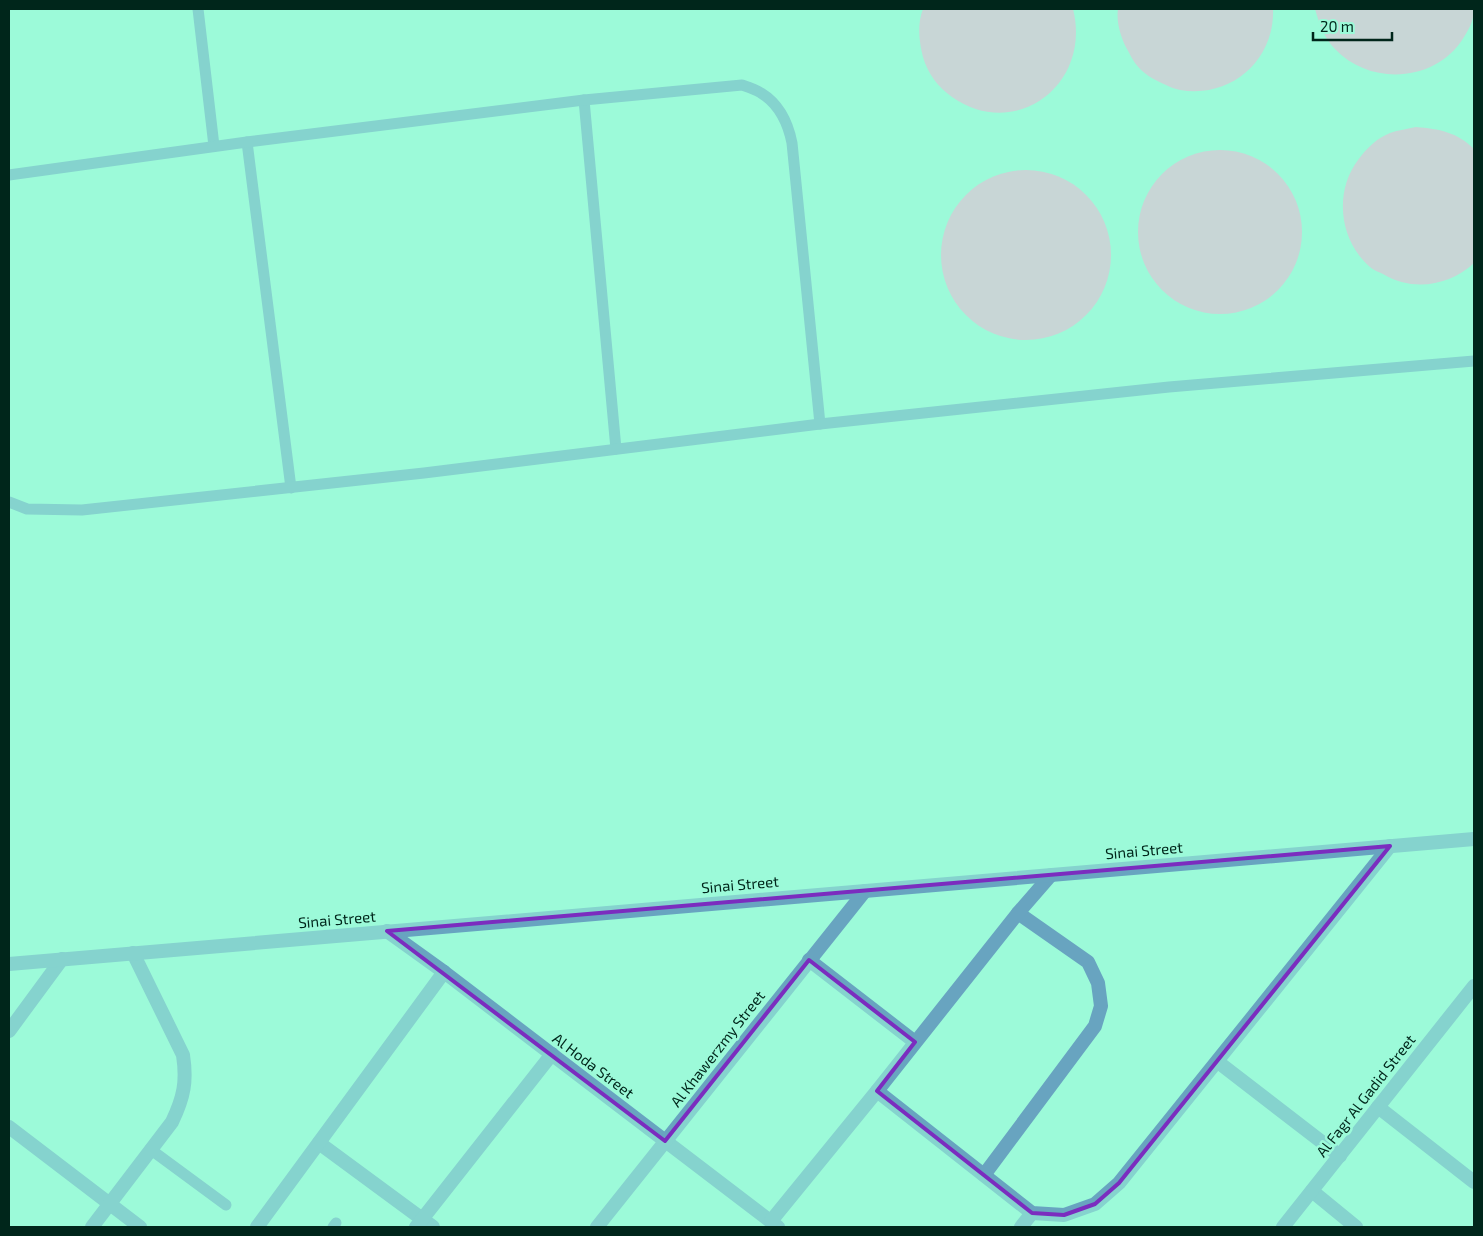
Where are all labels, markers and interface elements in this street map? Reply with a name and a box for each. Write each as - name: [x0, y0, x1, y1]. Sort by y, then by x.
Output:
- scale bar: [1313, 10, 1392, 42]
- text: 20 m: [1320, 17, 1354, 35]
- street label: Sinai Street: [1104, 838, 1184, 862]
- street label: Sinai Street: [700, 872, 780, 896]
- street label: Sinai Street: [297, 907, 377, 931]
- street label: Al Khawerzmy Street: [666, 987, 768, 1110]
- street label: Al Hoda Street: [549, 1029, 638, 1102]
- street label: Al Fagr Al Gadid Street: [1312, 1030, 1419, 1160]

